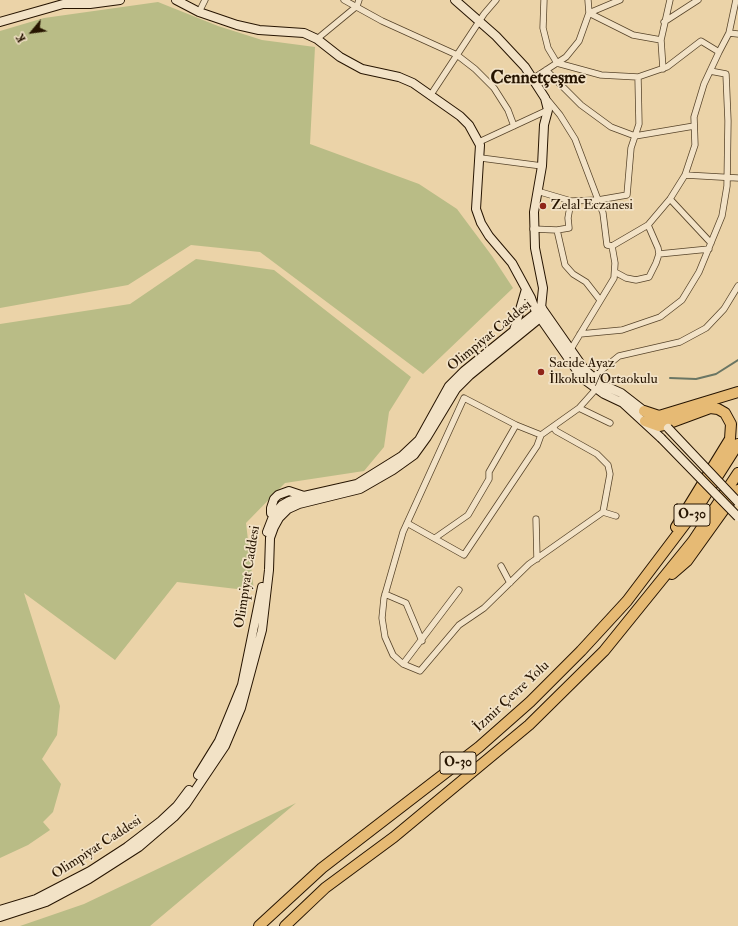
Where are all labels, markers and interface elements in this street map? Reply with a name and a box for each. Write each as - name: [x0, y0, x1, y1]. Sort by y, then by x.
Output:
- north arrow: [12, 12, 52, 52]
- text: K: [14, 32, 29, 45]
- district label: Cennetçeşme: [491, 68, 585, 90]
- place label: Zelal Eczanesi: [551, 198, 633, 214]
- marker: Zelal Eczanesi: [538, 201, 548, 211]
- street label: Olimpiyat Caddesi: [444, 297, 536, 375]
- place label: Sacide Ayaz İlkokulu/Ortaokulu: [549, 356, 658, 388]
- marker: Sacide Ayaz İlkokulu/Ortaokulu: [536, 367, 546, 377]
- road number: O-30: [674, 504, 710, 526]
- street label: Olimpiyat Caddesi: [232, 525, 264, 629]
- street label: İzmir Çevre Yolu: [471, 658, 553, 736]
- road number: O-30: [440, 752, 476, 774]
- street label: Olimpiyat Caddesi: [49, 813, 145, 883]

